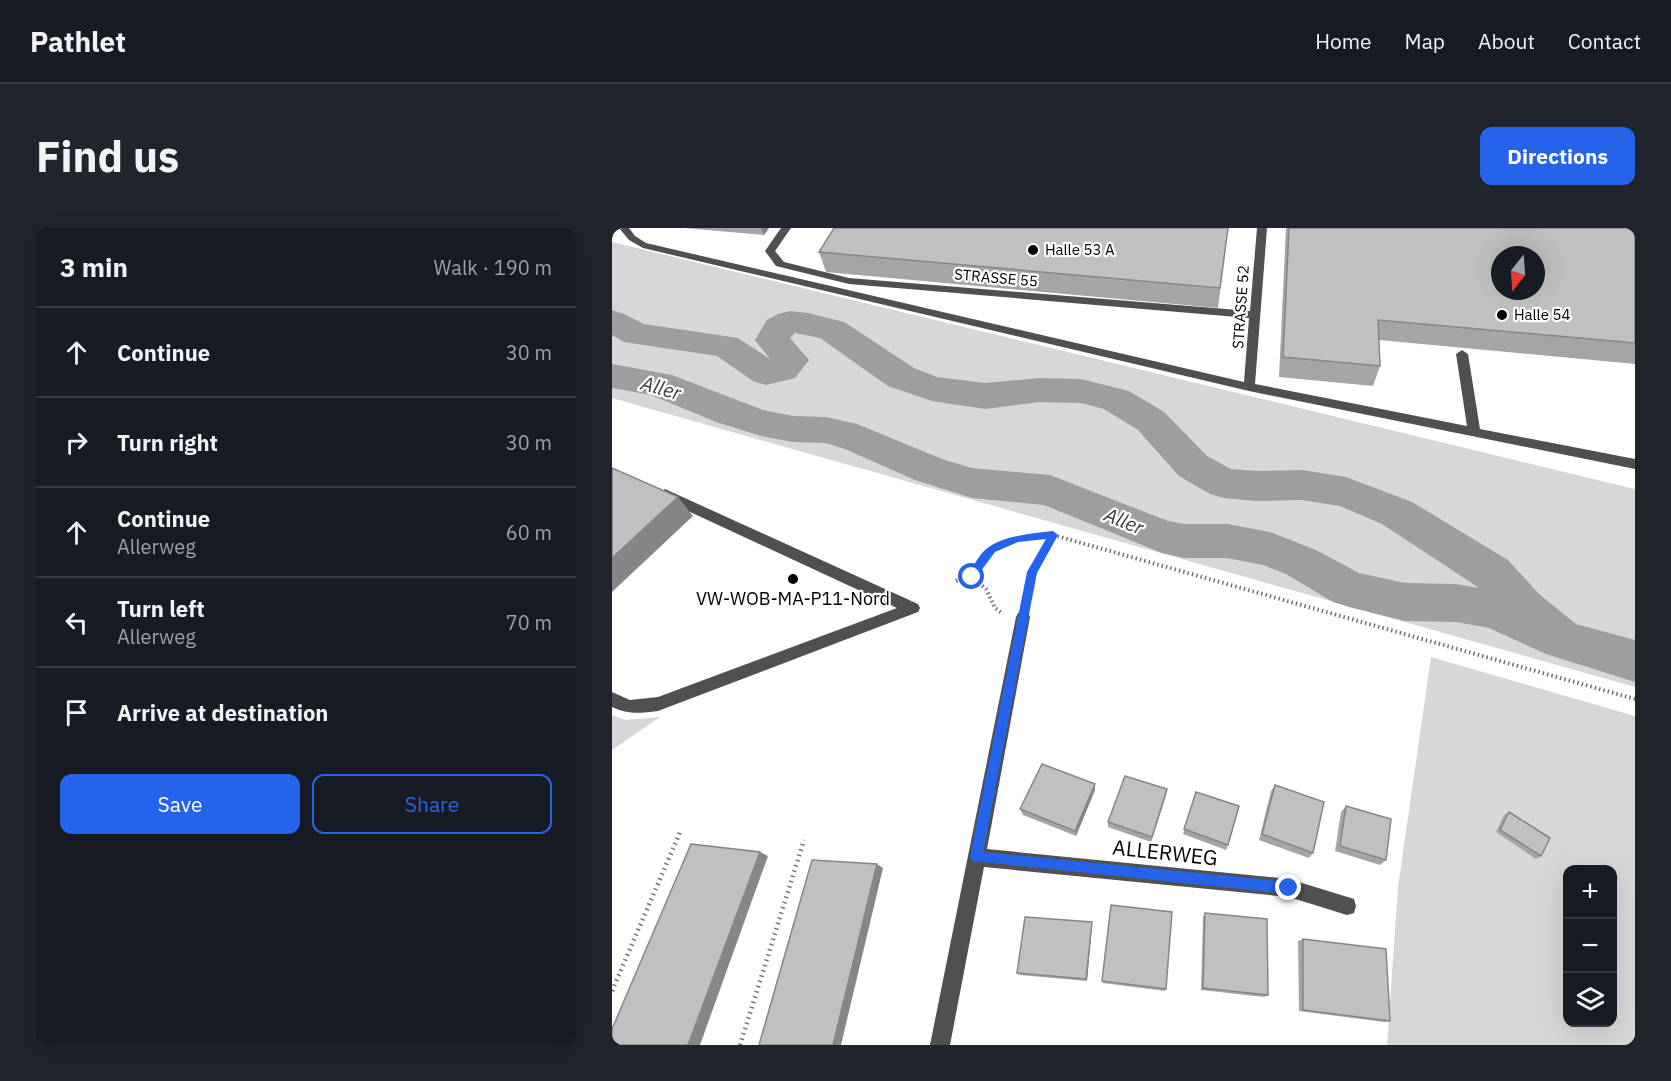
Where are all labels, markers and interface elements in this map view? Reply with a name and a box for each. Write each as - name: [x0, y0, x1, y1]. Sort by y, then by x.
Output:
- text: Pathlet: [30, 23, 126, 60]
- text: Home: [1315, 27, 1372, 55]
- text: Map: [1405, 27, 1445, 55]
- text: About: [1478, 27, 1535, 55]
- text: Contact: [1568, 27, 1641, 55]
- button: Directions: [1480, 127, 1635, 185]
- text: Find us: [36, 129, 179, 184]
- place label: Halle 53 A: [1045, 240, 1115, 259]
- marker: Halle 53 A: [1026, 243, 1040, 257]
- north arrow: [1491, 246, 1545, 300]
- text: 3 min: [60, 250, 128, 284]
- text: Walk · 190 m: [434, 254, 552, 281]
- street label: STRASSE 55: [953, 264, 1039, 291]
- street label: STRASSE 52: [1228, 264, 1253, 349]
- place label: Halle 54: [1514, 305, 1570, 324]
- marker: Halle 54: [1495, 308, 1509, 322]
- icon: ahead: [60, 336, 93, 369]
- text: Continue: [117, 338, 210, 367]
- text: 30 m: [506, 339, 552, 366]
- water label: Aller: [637, 369, 685, 406]
- icon: right: [60, 426, 93, 459]
- text: Turn right: [117, 428, 218, 457]
- text: 30 m: [506, 429, 552, 456]
- water label: Aller: [1099, 500, 1149, 541]
- text: Continue: [117, 504, 210, 533]
- icon: ahead: [60, 516, 93, 549]
- text: 60 m: [506, 519, 552, 546]
- text: Allerweg: [117, 533, 196, 560]
- route start: [958, 563, 984, 589]
- marker: VW-WOB-MA-P11-Nord: [786, 572, 800, 586]
- place label: VW-WOB-MA-P11-Nord: [696, 587, 890, 610]
- text: Turn left: [117, 594, 205, 623]
- icon: left: [60, 606, 93, 639]
- text: 70 m: [506, 609, 552, 636]
- text: Allerweg: [117, 623, 196, 650]
- icon: arrive: [60, 696, 93, 729]
- text: Arrive at destination: [117, 698, 328, 727]
- button: Save: [60, 774, 300, 834]
- button: Share: [312, 774, 552, 834]
- street label: ALLERWEG: [1111, 833, 1219, 871]
- map controls: [1563, 865, 1617, 1027]
- button: +: [1563, 865, 1617, 919]
- route end: [1275, 874, 1301, 900]
- button: −: [1563, 919, 1617, 973]
- button: layers: [1563, 973, 1617, 1027]

